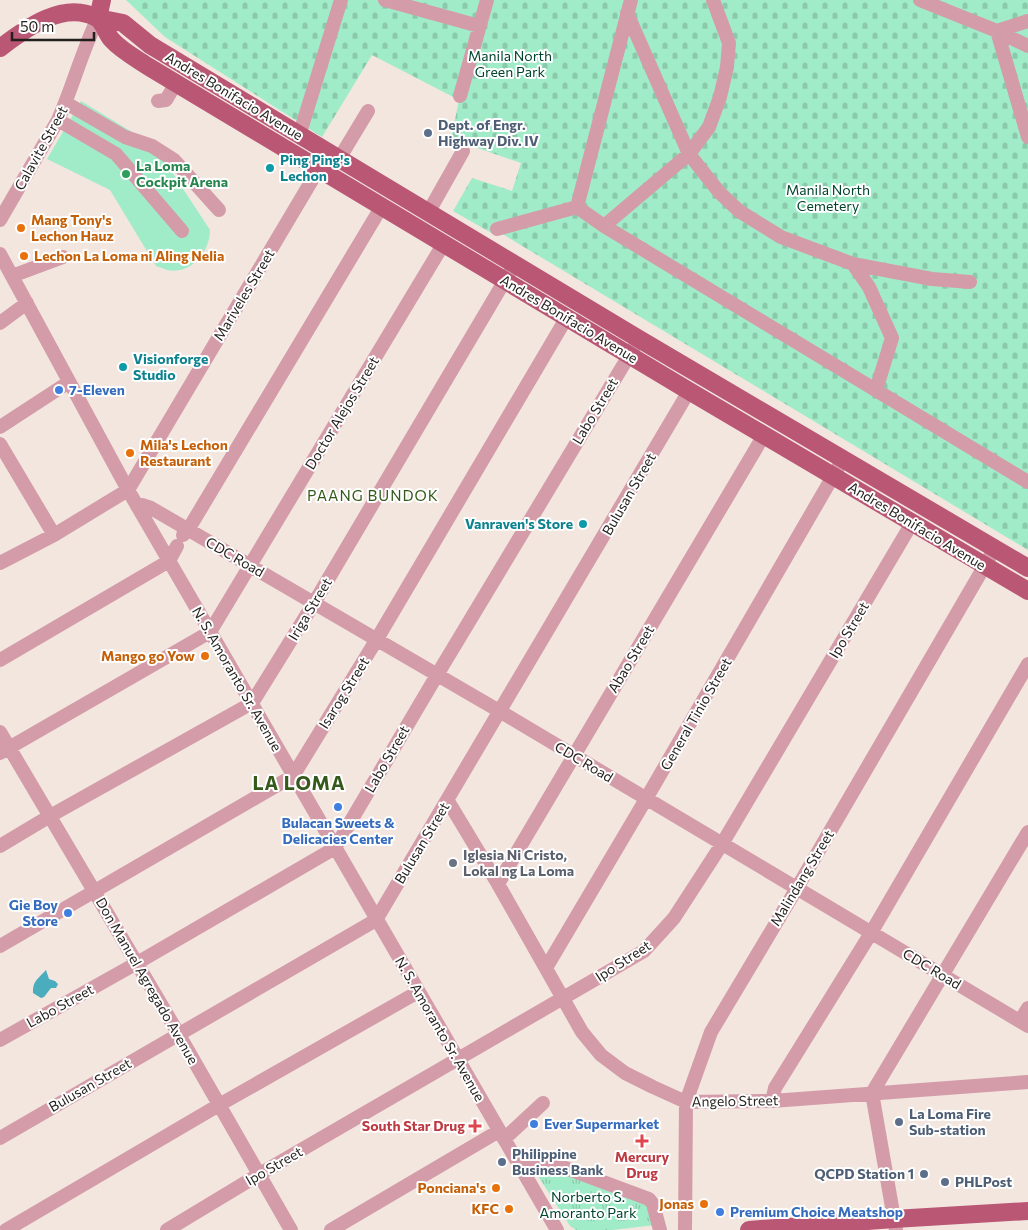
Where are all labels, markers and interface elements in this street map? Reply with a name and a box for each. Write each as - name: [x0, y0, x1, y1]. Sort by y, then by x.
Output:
- scale bar: [12, 10, 95, 42]
- text: 50 m: [20, 17, 54, 35]
- park label: Manila North Green Park: [468, 47, 552, 80]
- street label: Andres Bonifacio Avenue: [162, 48, 306, 143]
- street label: Calavite Street: [10, 102, 71, 193]
- place label: Dept. of Engr. Highway Div. IV: [438, 116, 539, 149]
- marker: Dept. of Engr. Highway Div. IV: [422, 127, 434, 139]
- place label: Ping Ping's Lechon: [280, 151, 350, 184]
- place label: La Loma Cockpit Arena: [136, 157, 228, 190]
- marker: Ping Ping's Lechon: [264, 162, 276, 174]
- marker: La Loma Cockpit Arena: [120, 168, 132, 180]
- park label: Manila North Cemetery: [786, 181, 870, 214]
- place label: Mang Tony's Lechon Hauz: [31, 211, 114, 244]
- marker: Mang Tony's Lechon Hauz: [15, 222, 27, 234]
- street label: Mariveles Street: [210, 246, 278, 344]
- place label: Lechon La Loma ni Aling Nelia: [34, 247, 224, 264]
- marker: Lechon La Loma ni Aling Nelia: [18, 250, 30, 262]
- street label: Andres Bonifacio Avenue: [497, 271, 641, 366]
- place label: Visionforge Studio: [133, 350, 208, 383]
- street label: Doctor Alejos Street: [301, 353, 382, 472]
- marker: Visionforge Studio: [117, 361, 129, 373]
- street label: Labo Street: [568, 374, 621, 447]
- place label: 7-Eleven: [69, 381, 125, 398]
- marker: 7-Eleven: [53, 384, 65, 396]
- place label: Mila's Lechon Restaurant: [140, 436, 228, 469]
- marker: Mila's Lechon Restaurant: [124, 447, 136, 459]
- street label: Bulusan Street: [598, 449, 659, 538]
- street label: Andres Bonifacio Avenue: [845, 478, 989, 573]
- district label: PAANG BUNDOK: [307, 486, 439, 504]
- place label: Vanraven's Store: [465, 515, 573, 532]
- marker: Vanraven's Store: [577, 518, 589, 530]
- street label: CDC Road: [203, 533, 268, 580]
- street label: Iriga Street: [284, 574, 335, 643]
- street label: Ipo Street: [825, 598, 872, 661]
- street label: N. S. Amoranto Sr. Avenue: [189, 603, 286, 754]
- street label: Abao Street: [604, 622, 658, 696]
- place label: Mango go Yow: [101, 647, 195, 664]
- marker: Mango go Yow: [199, 650, 211, 662]
- street label: Isarog Street: [315, 654, 372, 732]
- street label: General Tinio Street: [656, 654, 735, 773]
- street label: Labo Street: [361, 722, 413, 795]
- street label: CDC Road: [552, 738, 616, 786]
- district label: LA LOMA: [252, 771, 346, 794]
- street label: Bulusan Street: [391, 799, 453, 887]
- marker: Bulacan Sweets & Delicacies Center: [332, 801, 344, 813]
- place label: Bulacan Sweets & Delicacies Center: [281, 814, 395, 847]
- street label: Malindang Street: [766, 826, 837, 929]
- place label: Iglesia Ni Cristo, Lokal ng La Loma: [463, 846, 574, 879]
- marker: Iglesia Ni Cristo, Lokal ng La Loma: [447, 857, 459, 869]
- street label: Don Manuel Agregado Avenue: [93, 894, 202, 1067]
- place label: Gie Boy Store: [9, 896, 58, 929]
- marker: Gie Boy Store: [62, 907, 74, 919]
- street label: Ipo Street: [592, 936, 654, 985]
- street label: CDC Road: [900, 945, 964, 993]
- street label: N. S. Amoranto Sr. Avenue: [392, 953, 489, 1104]
- street label: Labo Street: [23, 980, 97, 1031]
- street label: Bulusan Street: [46, 1054, 134, 1115]
- street label: Angelo Street: [692, 1091, 779, 1110]
- place label: La Loma Fire Sub-station: [909, 1105, 991, 1138]
- place label: Ever Supermarket: [544, 1115, 659, 1132]
- marker: La Loma Fire Sub-station: [893, 1116, 905, 1128]
- place label: South Star Drug: [362, 1117, 465, 1134]
- marker: Ever Supermarket: [528, 1118, 540, 1130]
- marker: South Star Drug: [469, 1120, 481, 1132]
- marker: Mercury Drug: [636, 1135, 648, 1147]
- street label: Ipo Street: [242, 1142, 305, 1189]
- place label: Philippine Business Bank: [512, 1145, 604, 1178]
- place label: Mercury Drug: [615, 1148, 670, 1181]
- marker: Philippine Business Bank: [496, 1156, 508, 1168]
- place label: QCPD Station 1: [814, 1165, 914, 1182]
- marker: QCPD Station 1: [918, 1168, 930, 1180]
- place label: PHLPost: [955, 1173, 1012, 1190]
- marker: PHLPost: [939, 1176, 951, 1188]
- place label: Ponciana's: [417, 1179, 486, 1196]
- marker: Ponciana's: [490, 1182, 502, 1194]
- park label: Norberto S. Amoranto Park: [539, 1188, 637, 1221]
- place label: Jonas: [659, 1195, 694, 1212]
- marker: Jonas: [698, 1198, 710, 1210]
- place label: KFC: [472, 1200, 499, 1217]
- marker: KFC: [503, 1203, 515, 1215]
- place label: Premium Choice Meatshop: [730, 1203, 903, 1220]
- marker: Premium Choice Meatshop: [714, 1206, 726, 1218]

